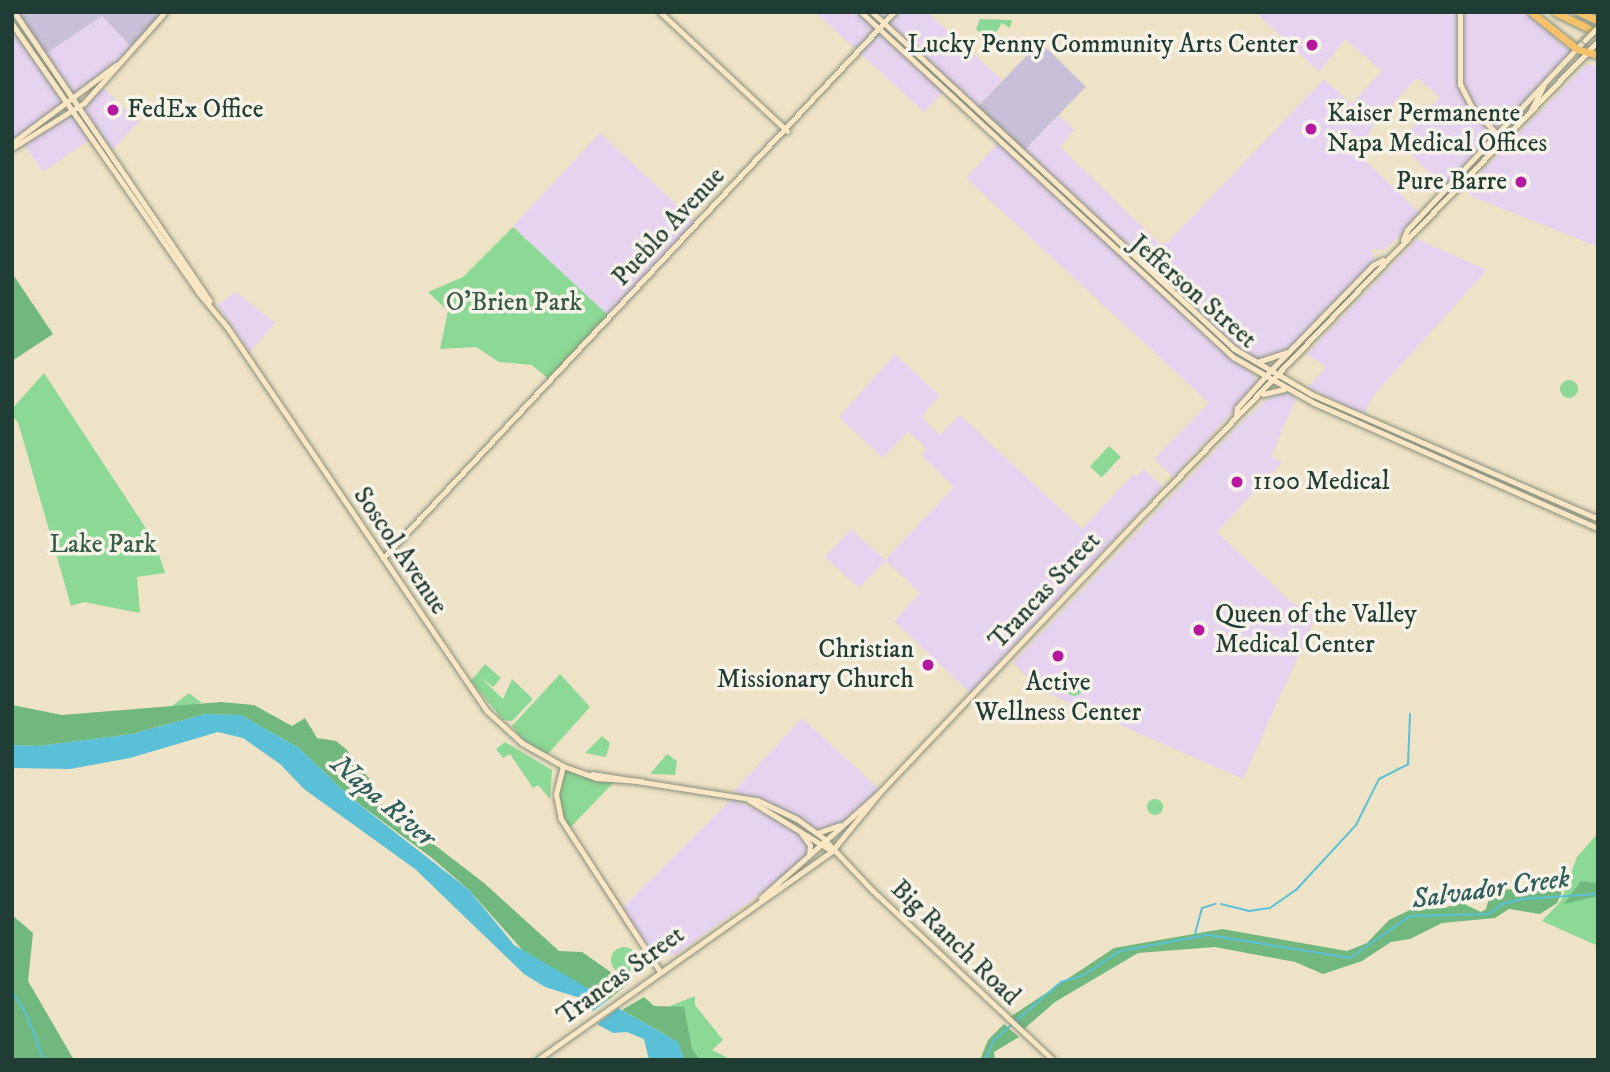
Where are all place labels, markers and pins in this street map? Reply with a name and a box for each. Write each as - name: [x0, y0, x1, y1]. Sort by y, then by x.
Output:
- place label: Lucky Penny Community Arts Center: [907, 29, 1298, 61]
- marker: Lucky Penny Community Arts Center: [1304, 37, 1320, 53]
- place label: FedEx Office: [127, 94, 263, 126]
- place label: Kaiser Permanente Napa Medical Offices: [1327, 98, 1547, 160]
- marker: FedEx Office: [105, 102, 121, 118]
- marker: Kaiser Permanente Napa Medical Offices: [1301, 119, 1321, 139]
- place label: Pure Barre: [1396, 166, 1507, 198]
- marker: Pure Barre: [1513, 174, 1529, 190]
- place label: 1100 Medical: [1253, 466, 1389, 498]
- marker: 1100 Medical: [1227, 472, 1247, 492]
- place label: Queen of the Valley Medical Center: [1215, 599, 1417, 660]
- marker: Queen of the Valley Medical Center: [1189, 620, 1209, 640]
- place label: Christian Missionary Church: [717, 634, 914, 696]
- marker: Active Wellness Center: [1050, 648, 1066, 664]
- marker: Christian Missionary Church: [920, 657, 936, 673]
- place label: Active Wellness Center: [975, 667, 1141, 728]

